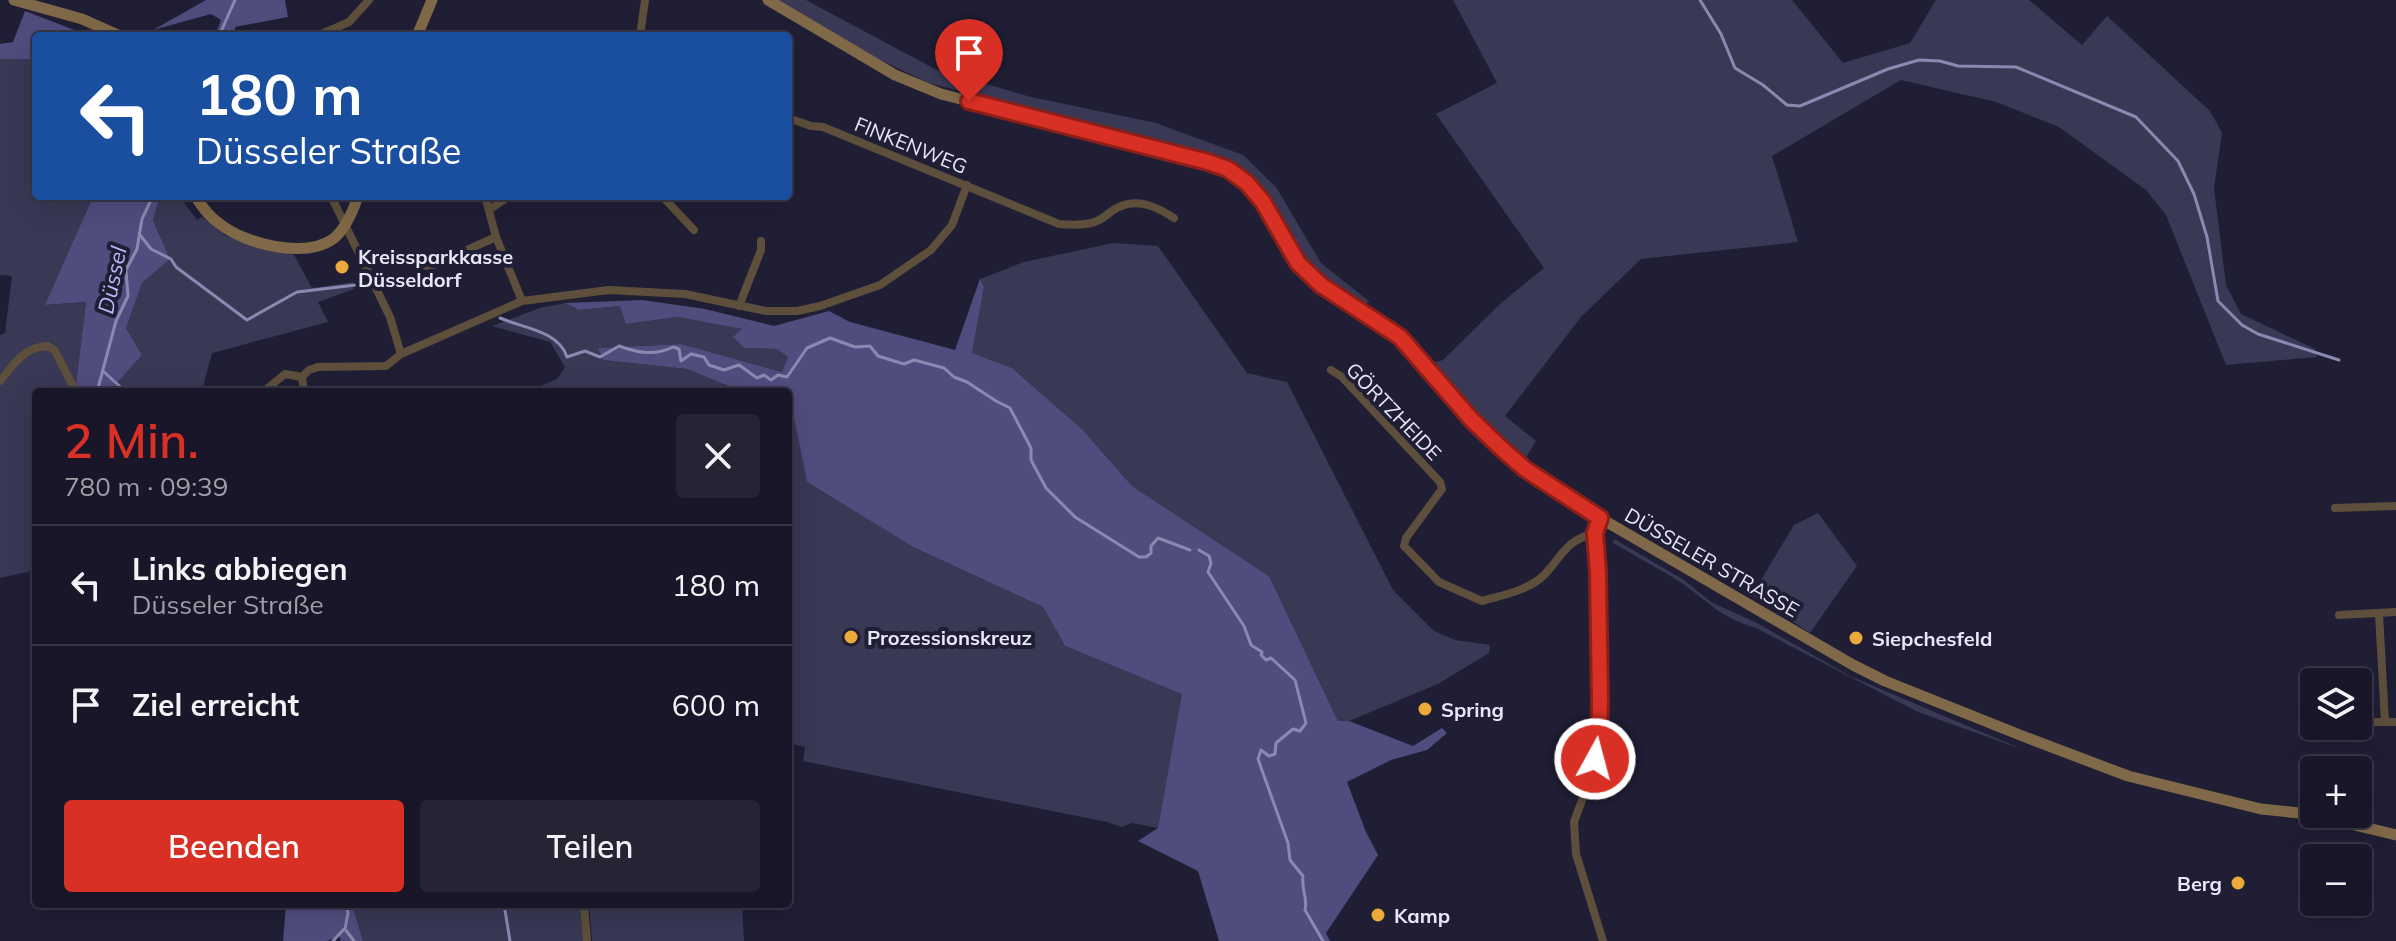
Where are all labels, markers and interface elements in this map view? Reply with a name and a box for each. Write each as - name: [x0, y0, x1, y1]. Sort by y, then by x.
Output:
- pin: [935, 19, 1003, 101]
- icon: arrive: [947, 31, 991, 75]
- text: 180 m: [196, 59, 363, 129]
- icon: left: [64, 64, 168, 168]
- street label: FINKENWEG: [851, 111, 971, 179]
- text: Düsseler Straße: [196, 128, 461, 173]
- water label: Düssel: [91, 243, 133, 316]
- place label: Kreissparkkasse Düsseldorf: [358, 244, 513, 292]
- marker: Kreissparkkasse Düsseldorf: [333, 258, 351, 276]
- street label: GÖRTZHEIDE: [1341, 357, 1447, 465]
- text: 2 Min.: [64, 410, 199, 470]
- button: close: [676, 414, 760, 498]
- text: 780 m · 09:39: [64, 470, 228, 503]
- street label: DÜSSELER STRASSE: [1620, 502, 1804, 622]
- text: Links abbiegen: [132, 550, 348, 588]
- icon: left: [64, 563, 108, 607]
- text: 180 m: [672, 566, 760, 604]
- text: Düsseler Straße: [132, 588, 324, 621]
- place label: Prozessionskreuz: [867, 625, 1032, 650]
- place label: Siepchesfeld: [1872, 626, 1992, 651]
- marker: Prozessionskreuz: [842, 628, 860, 646]
- marker: Siepchesfeld: [1847, 629, 1865, 647]
- map controls: [2300, 668, 2372, 916]
- button: layers: [2300, 668, 2372, 740]
- icon: arrive: [64, 683, 108, 727]
- text: Ziel erreicht: [132, 686, 299, 724]
- text: 600 m: [672, 686, 760, 724]
- place label: Spring: [1441, 697, 1504, 722]
- marker: Spring: [1416, 700, 1434, 718]
- position arrow: [1553, 717, 1637, 801]
- button: +: [2300, 756, 2372, 828]
- button: Beenden: [64, 800, 404, 892]
- button: Teilen: [420, 800, 760, 892]
- button: −: [2300, 844, 2372, 916]
- place label: Berg: [2177, 871, 2222, 896]
- marker: Berg: [2229, 874, 2247, 892]
- place label: Kamp: [1394, 903, 1450, 928]
- marker: Kamp: [1369, 906, 1387, 924]

